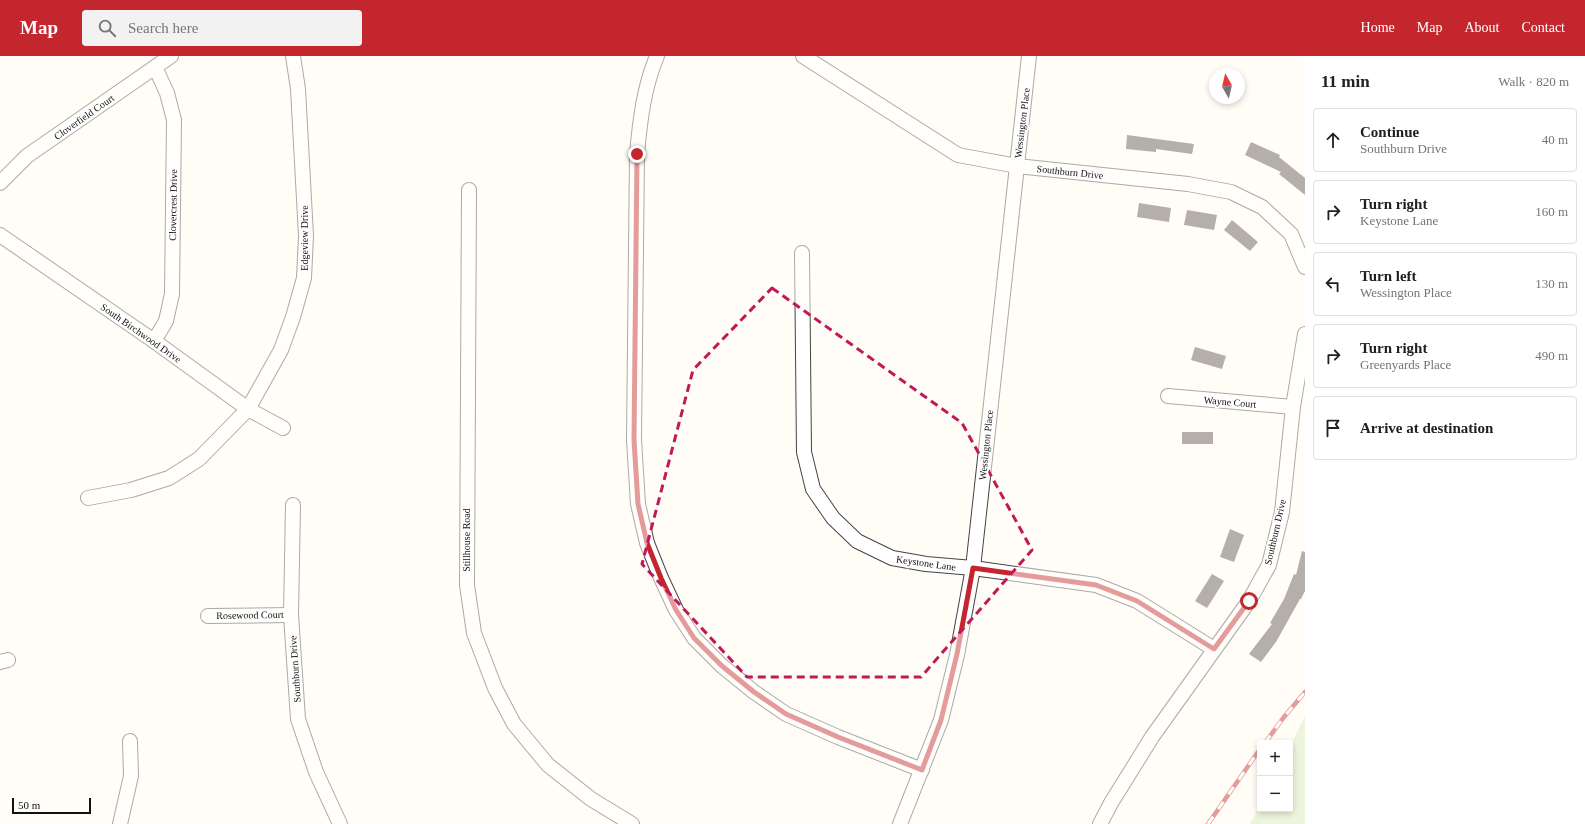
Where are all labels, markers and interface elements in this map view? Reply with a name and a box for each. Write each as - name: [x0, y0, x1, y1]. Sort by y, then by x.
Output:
- search box: [82, 10, 362, 46]
- text: Map: [20, 17, 58, 38]
- icon: search: [96, 17, 118, 39]
- text: Search here: [128, 20, 198, 36]
- text: Home: [1361, 20, 1395, 35]
- text: Map: [1417, 20, 1442, 35]
- text: About: [1464, 20, 1499, 35]
- text: Contact: [1521, 20, 1565, 35]
- north arrow: [1209, 68, 1245, 104]
- text: 11 min: [1321, 72, 1370, 91]
- text: Walk · 820 m: [1498, 74, 1569, 89]
- street label: Wessington Place: [1012, 87, 1032, 159]
- street label: Cloverfield Court: [52, 92, 116, 142]
- text: Continue: [1360, 124, 1419, 140]
- icon: ahead: [1322, 129, 1344, 151]
- text: 40 m: [1542, 132, 1568, 147]
- text: Southburn Drive: [1360, 141, 1447, 156]
- route end: [628, 145, 646, 163]
- street label: Southburn Drive: [1036, 163, 1104, 181]
- street label: Clovercrest Drive: [167, 169, 179, 241]
- text: Turn right: [1360, 196, 1427, 212]
- icon: right: [1322, 201, 1344, 223]
- text: 160 m: [1535, 204, 1568, 219]
- street label: Edgeview Drive: [299, 205, 310, 271]
- text: Keystone Lane: [1360, 213, 1438, 228]
- text: Turn left: [1360, 268, 1417, 284]
- icon: left: [1322, 273, 1344, 295]
- text: 130 m: [1535, 276, 1568, 291]
- text: Wessington Place: [1360, 285, 1452, 300]
- street label: South Birchwood Drive: [99, 301, 184, 365]
- text: Turn right: [1360, 340, 1427, 356]
- icon: right: [1322, 345, 1344, 367]
- text: 490 m: [1535, 348, 1568, 363]
- text: Greenyards Place: [1360, 357, 1451, 372]
- street label: Wayne Court: [1203, 394, 1257, 410]
- street label: Wessington Place: [977, 409, 995, 481]
- icon: arrive: [1322, 417, 1344, 439]
- text: Arrive at destination: [1360, 420, 1493, 436]
- street label: Southburn Drive: [1262, 498, 1288, 566]
- street label: Stillhouse Road: [461, 508, 472, 572]
- street label: Keystone Lane: [895, 553, 957, 573]
- route start: [1240, 592, 1258, 610]
- street label: Rosewood Court: [216, 609, 284, 621]
- street label: Southburn Drive: [287, 635, 303, 703]
- map controls: [1257, 740, 1293, 812]
- button: +: [1257, 740, 1293, 776]
- button: −: [1257, 776, 1293, 812]
- scale bar: [12, 796, 91, 815]
- text: 50 m: [18, 799, 40, 811]

